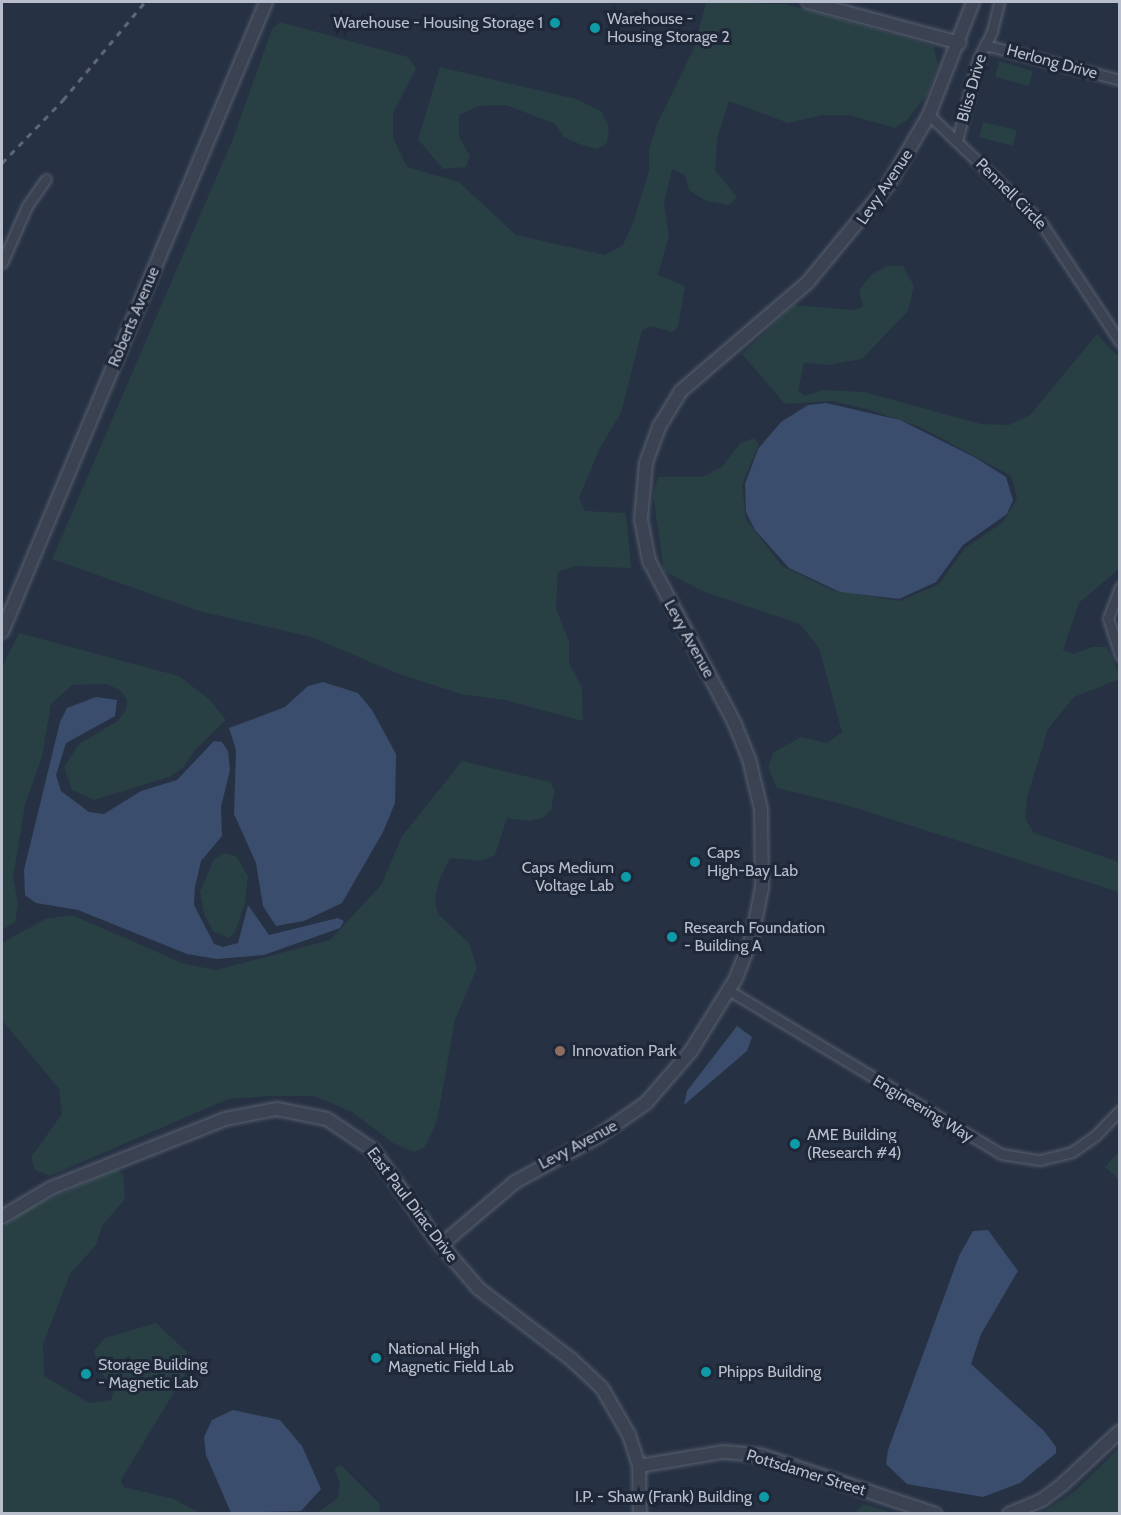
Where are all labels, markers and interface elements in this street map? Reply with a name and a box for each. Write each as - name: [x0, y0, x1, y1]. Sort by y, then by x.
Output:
- place label: Warehouse - Housing Storage 2: [607, 9, 730, 47]
- place label: Warehouse - Housing Storage 1: [334, 13, 543, 33]
- marker: Warehouse - Housing Storage 1: [548, 16, 562, 30]
- marker: Warehouse - Housing Storage 2: [588, 21, 602, 35]
- street label: Herlong Drive: [1004, 41, 1100, 83]
- street label: Bliss Drive: [953, 52, 991, 124]
- street label: Levy Avenue: [853, 146, 917, 228]
- street label: Pennell Circle: [972, 155, 1050, 233]
- street label: Roberts Avenue: [104, 264, 164, 370]
- street label: Levy Avenue: [660, 597, 718, 681]
- place label: Caps High-Bay Lab: [707, 843, 798, 881]
- marker: Caps High-Bay Lab: [688, 855, 702, 869]
- place label: Caps Medium Voltage Lab: [522, 858, 614, 896]
- marker: Caps Medium Voltage Lab: [619, 870, 633, 884]
- place label: Research Foundation - Building A: [684, 918, 825, 956]
- marker: Research Foundation - Building A: [665, 930, 679, 944]
- place label: Innovation Park: [572, 1041, 677, 1061]
- marker: Innovation Park: [553, 1044, 567, 1058]
- street label: Engineering Way: [869, 1072, 977, 1146]
- street label: Levy Avenue: [535, 1116, 621, 1174]
- place label: AME Building (Research #4): [807, 1125, 901, 1163]
- marker: AME Building (Research #4): [788, 1137, 802, 1151]
- street label: East Paul Dirac Drive: [363, 1144, 461, 1266]
- place label: National High Magnetic Field Lab: [388, 1339, 514, 1377]
- marker: National High Magnetic Field Lab: [369, 1351, 383, 1365]
- place label: Storage Building - Magnetic Lab: [98, 1355, 208, 1393]
- place label: Phipps Building: [718, 1362, 821, 1382]
- marker: Phipps Building: [699, 1365, 713, 1379]
- marker: Storage Building - Magnetic Lab: [79, 1367, 93, 1381]
- street label: Pottsdamer Street: [744, 1446, 868, 1500]
- place label: I.P. - Shaw (Frank) Building: [575, 1487, 752, 1507]
- marker: I.P. - Shaw (Frank) Building: [757, 1490, 771, 1504]

